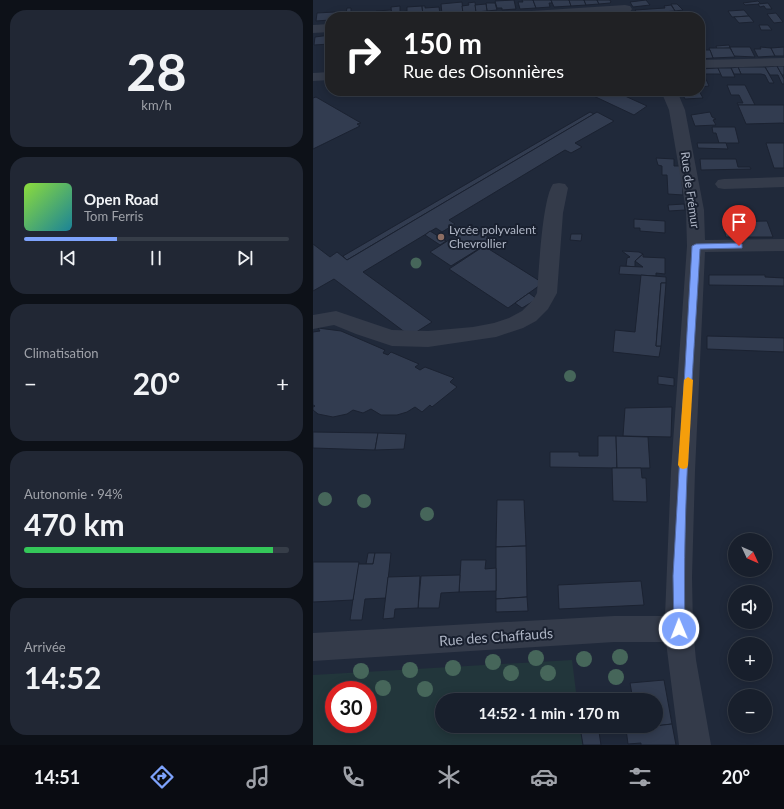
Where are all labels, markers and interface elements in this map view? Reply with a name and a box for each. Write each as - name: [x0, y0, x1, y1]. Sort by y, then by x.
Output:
- text: 150 m: [403, 26, 482, 60]
- icon: right: [337, 28, 389, 80]
- text: 28: [126, 40, 187, 102]
- text: Rue des Oisonnières: [403, 60, 564, 82]
- text: km/h: [141, 97, 172, 113]
- street label: Rue de Frémur: [678, 151, 703, 230]
- text: Open Road: [84, 190, 159, 208]
- pin: [722, 205, 756, 246]
- text: Tom Ferris: [84, 208, 143, 224]
- icon: arrive: [728, 211, 750, 233]
- place label: Lycée polyvalent Chevrollier: [449, 222, 537, 251]
- marker: Lycée polyvalent Chevrollier: [436, 232, 446, 242]
- icon: previous: [57, 247, 79, 269]
- icon: pause: [145, 247, 167, 269]
- icon: next: [234, 247, 256, 269]
- text: Climatisation: [24, 345, 99, 361]
- text: 20°: [133, 365, 180, 401]
- text: −: [24, 370, 37, 397]
- text: +: [276, 370, 289, 397]
- text: Autonomie · 94%: [24, 486, 123, 502]
- text: 470 km: [24, 506, 125, 542]
- north arrow: [728, 533, 772, 577]
- map controls: [728, 533, 772, 733]
- button: sound: [728, 585, 772, 629]
- position arrow: [658, 608, 700, 650]
- street label: Rue des Chaffauds: [438, 624, 553, 649]
- button: +: [728, 637, 772, 681]
- text: Arrivée: [24, 639, 66, 655]
- text: 14:52: [24, 659, 101, 695]
- speed limit sign: 30: [325, 681, 377, 733]
- button: −: [728, 689, 772, 733]
- text: 14:52 · 1 min · 170 m: [479, 704, 619, 722]
- icon: directions: [148, 763, 176, 791]
- icon: music: [244, 763, 272, 791]
- icon: phone: [339, 763, 367, 791]
- icon: climate: [435, 763, 463, 791]
- icon: car: [530, 763, 558, 791]
- icon: filters: [626, 763, 654, 791]
- text: 14:51: [34, 766, 80, 788]
- text: 20°: [722, 766, 750, 788]

